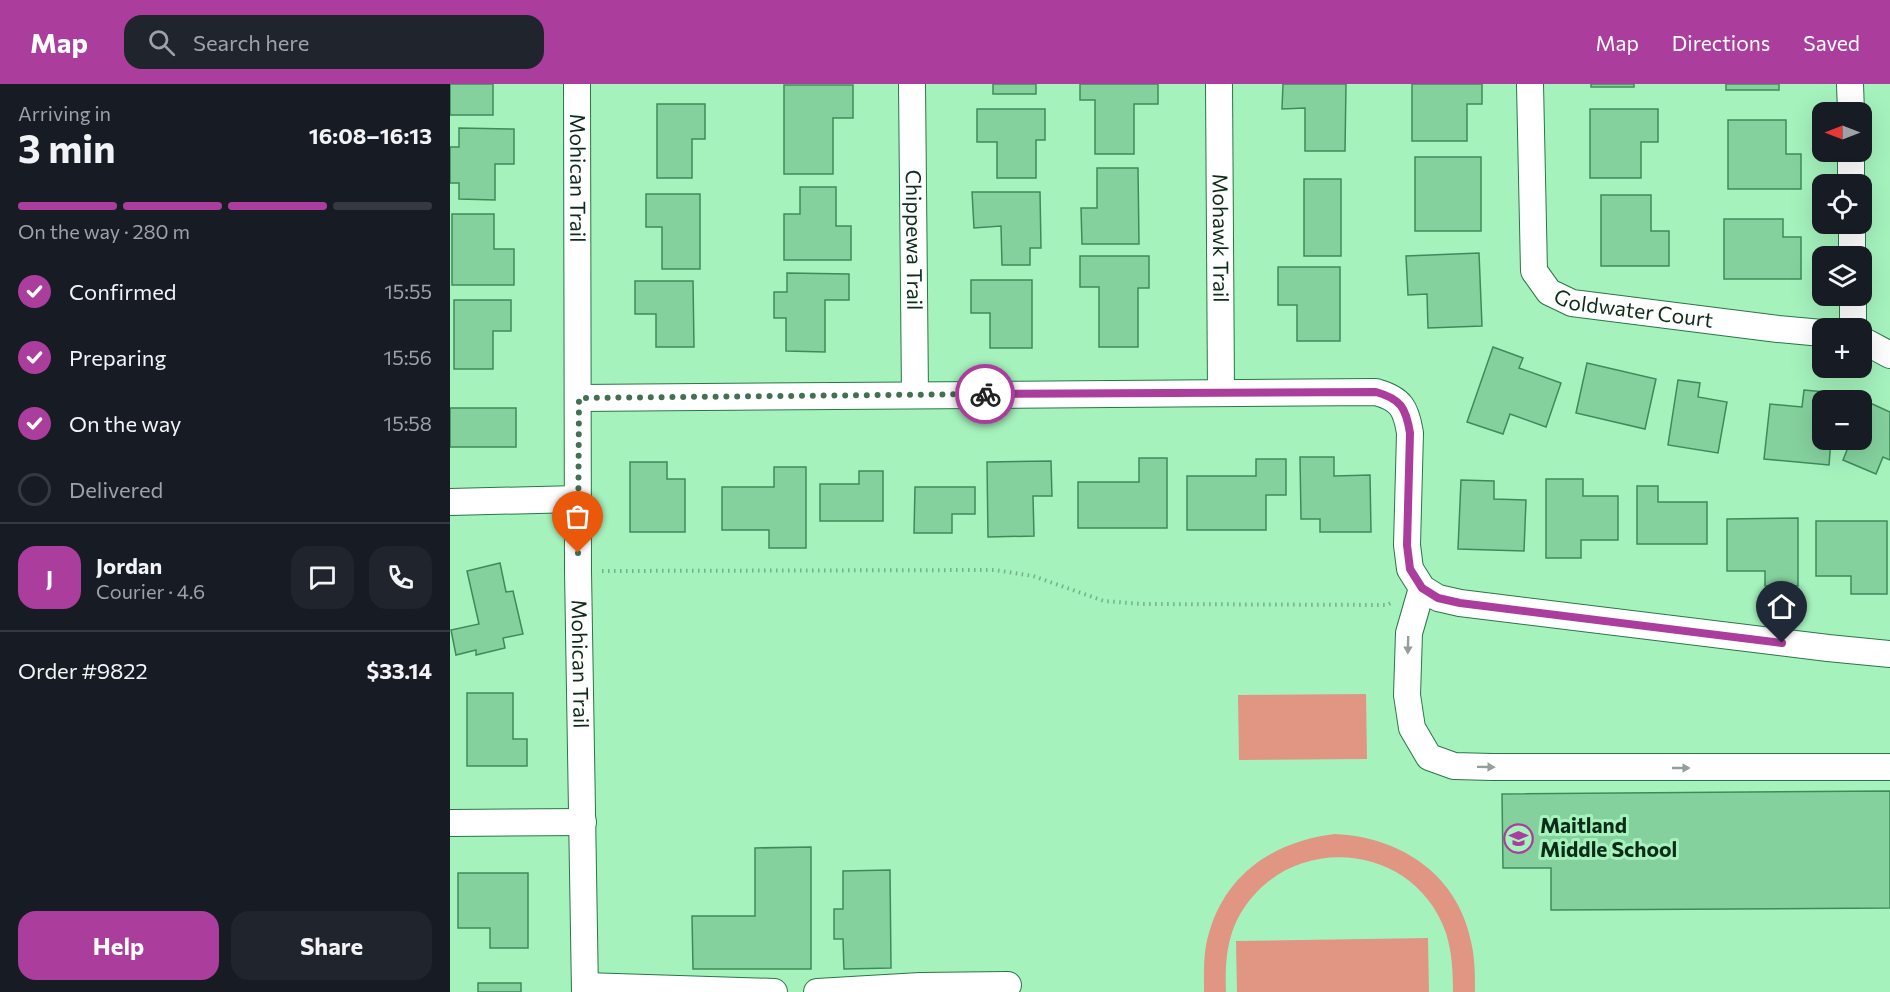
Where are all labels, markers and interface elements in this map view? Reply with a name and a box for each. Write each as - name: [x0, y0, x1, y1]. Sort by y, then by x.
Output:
- search box: [124, 15, 544, 69]
- text: Map: [30, 25, 88, 59]
- icon: search: [145, 26, 178, 59]
- text: Search here: [193, 29, 309, 56]
- text: Map: [1596, 30, 1639, 55]
- text: Directions: [1672, 30, 1770, 55]
- text: Saved: [1803, 30, 1860, 55]
- text: Arriving in: [18, 101, 111, 125]
- north arrow: [1812, 102, 1872, 162]
- map controls: [1812, 102, 1872, 450]
- street label: Mohican Trail: [566, 113, 591, 243]
- text: 16:08–16:13: [309, 122, 432, 149]
- text: 3 min: [18, 123, 116, 171]
- street label: Chippewa Trail: [902, 169, 928, 310]
- street label: Mohawk Trail: [1209, 173, 1234, 303]
- button: locate: [1812, 174, 1872, 234]
- text: On the way · 280 m: [18, 219, 190, 243]
- button: layers: [1812, 246, 1872, 306]
- icon: check: [18, 275, 51, 308]
- text: Confirmed: [69, 278, 176, 305]
- text: 15:55: [384, 279, 432, 303]
- street label: Goldwater Court: [1550, 282, 1715, 332]
- button: +: [1812, 318, 1872, 378]
- icon: check: [18, 341, 51, 374]
- text: Preparing: [69, 344, 166, 371]
- text: 15:56: [384, 345, 432, 369]
- courier: [955, 364, 1015, 424]
- icon: bike: [969, 378, 1002, 411]
- button: −: [1812, 390, 1872, 450]
- icon: check: [18, 407, 51, 440]
- text: On the way: [69, 410, 181, 437]
- text: 15:58: [384, 411, 432, 435]
- text: Delivered: [69, 476, 163, 503]
- pin: [552, 491, 603, 553]
- icon: bag: [561, 500, 594, 533]
- button: chat: [291, 546, 354, 609]
- button: phone: [369, 546, 432, 609]
- text: Jordan: [96, 552, 162, 579]
- text: J: [46, 564, 53, 591]
- text: Courier · 4.6: [96, 579, 205, 603]
- pin: [1756, 581, 1807, 643]
- icon: home: [1765, 590, 1798, 623]
- street label: Mohican Trail: [567, 599, 595, 729]
- one-way arrow: [1404, 635, 1413, 654]
- text: Order #9822: [18, 657, 148, 684]
- text: $33.14: [367, 657, 432, 684]
- one-way arrow: [1476, 762, 1495, 772]
- one-way arrow: [1671, 763, 1690, 772]
- place label: Maitland Middle School: [1540, 812, 1677, 861]
- school or university icon: Maitland Middle School: [1503, 822, 1535, 854]
- button: Help: [18, 911, 219, 980]
- button: Share: [231, 911, 432, 980]

